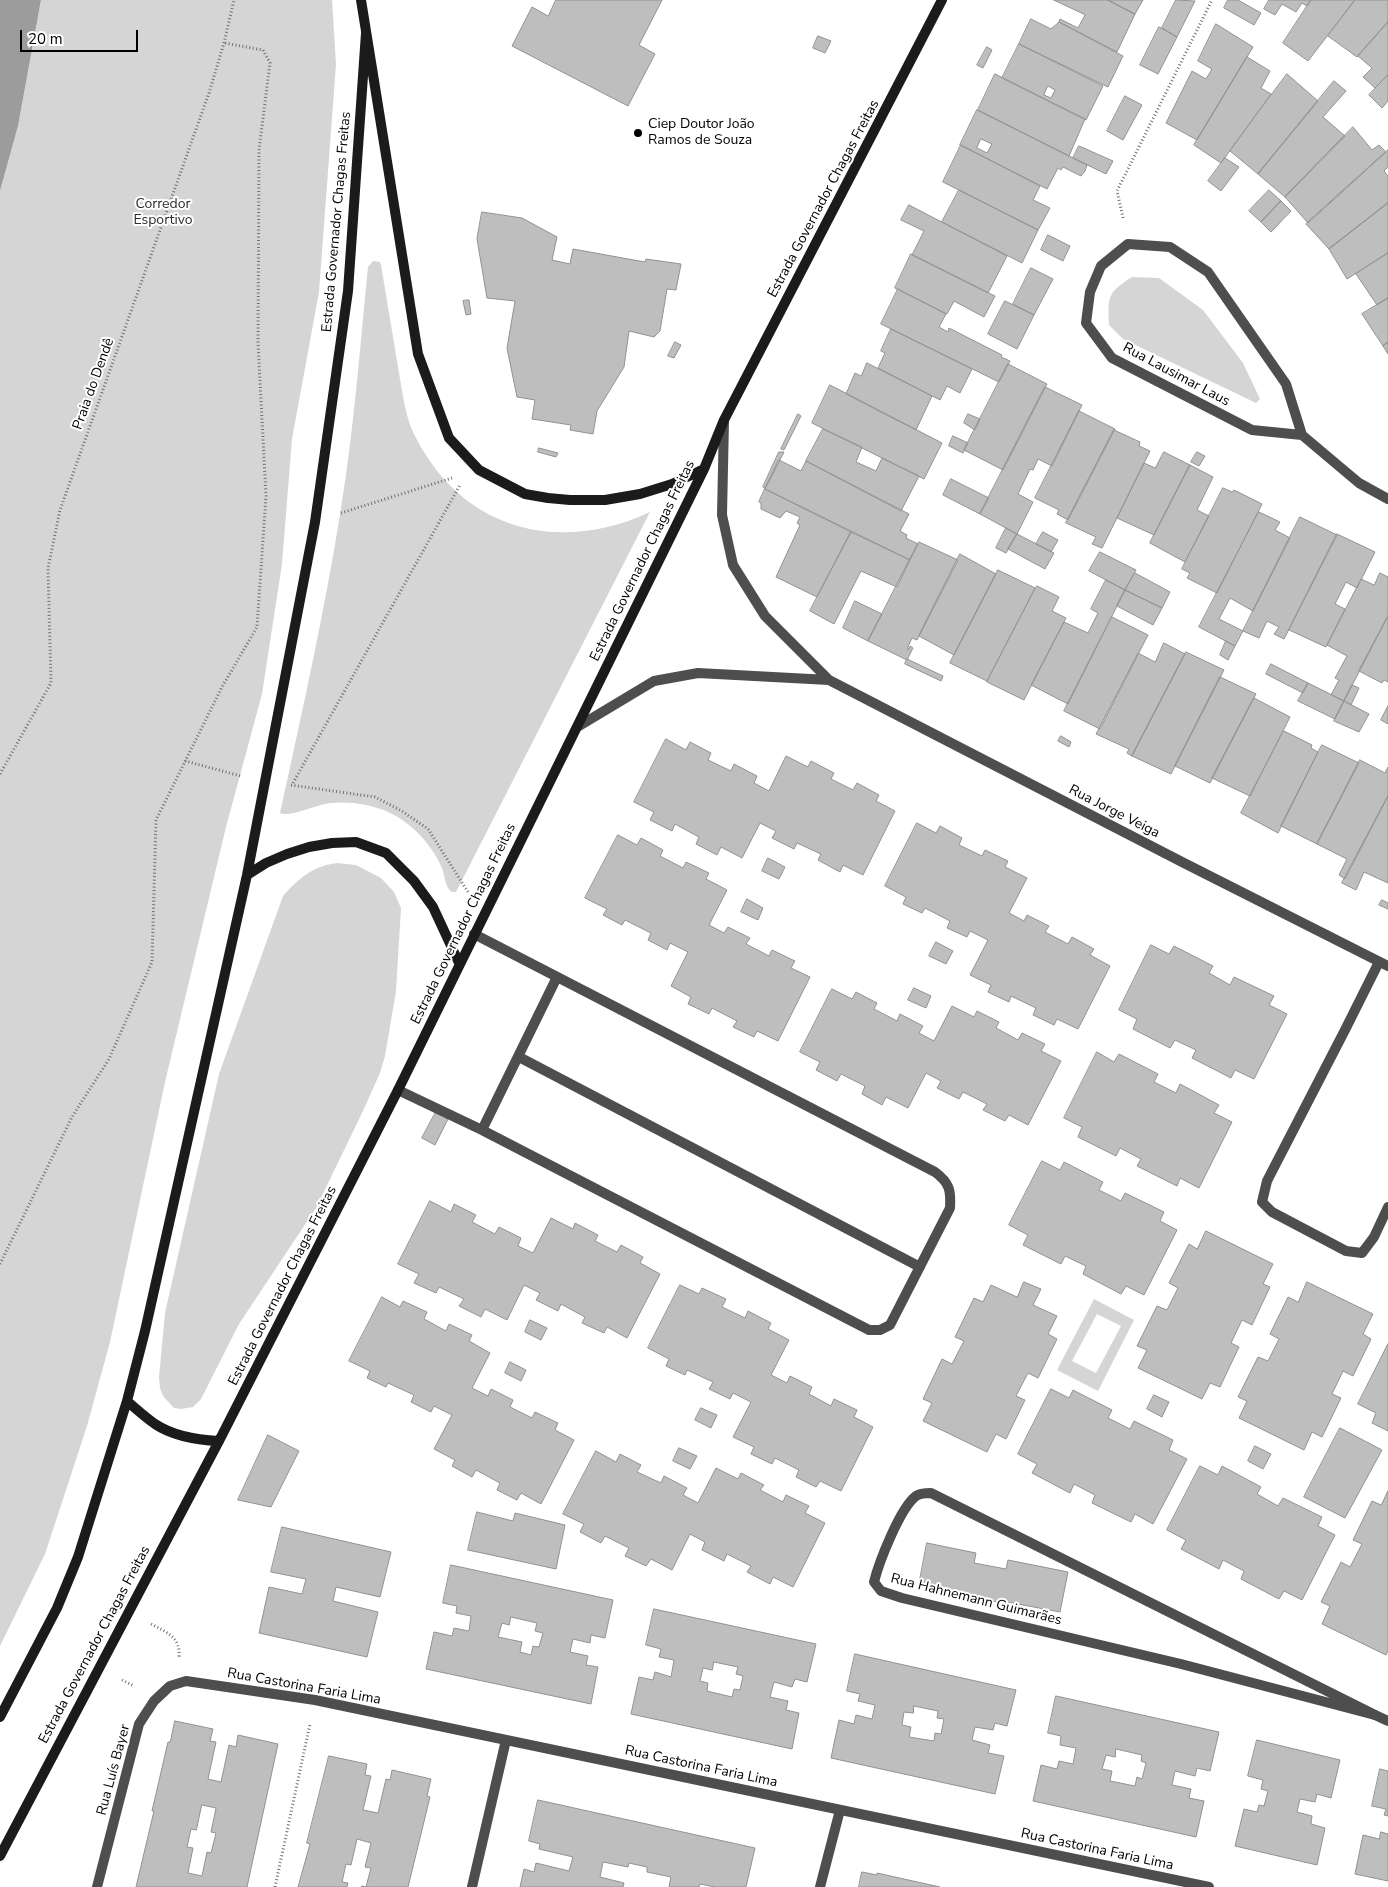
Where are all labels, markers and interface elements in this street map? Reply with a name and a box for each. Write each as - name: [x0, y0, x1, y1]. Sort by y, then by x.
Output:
- scale bar: [22, 20, 140, 52]
- text: 20 m: [28, 29, 63, 49]
- street label: Estrada Governador Chagas Freitas: [765, 97, 883, 301]
- street label: Estrada Governador Chagas Freitas: [319, 111, 355, 333]
- place label: Ciep Doutor João Ramos de Souza: [648, 117, 755, 150]
- marker: Ciep Doutor João Ramos de Souza: [632, 127, 644, 139]
- park label: Corredor Esportivo: [133, 197, 193, 230]
- street label: Praia do Dendê: [70, 336, 118, 432]
- street label: Rua Lausimar Laus: [1120, 340, 1232, 410]
- street label: Estrada Governador Chagas Freitas: [587, 458, 699, 664]
- street label: Rua Jorge Veiga: [1066, 782, 1162, 842]
- street label: Estrada Governador Chagas Freitas: [408, 821, 520, 1027]
- street label: Estrada Governador Chagas Freitas: [225, 1184, 341, 1388]
- street label: Estrada Governador Chagas Freitas: [36, 1543, 154, 1747]
- street label: Rua Hahnemann Guimarães: [889, 1571, 1063, 1629]
- street label: Rua Castorina Faria Lima: [226, 1665, 382, 1709]
- street label: Rua Luís Bayer: [94, 1723, 134, 1817]
- street label: Rua Castorina Faria Lima: [623, 1743, 779, 1791]
- street label: Rua Castorina Faria Lima: [1019, 1826, 1175, 1874]

